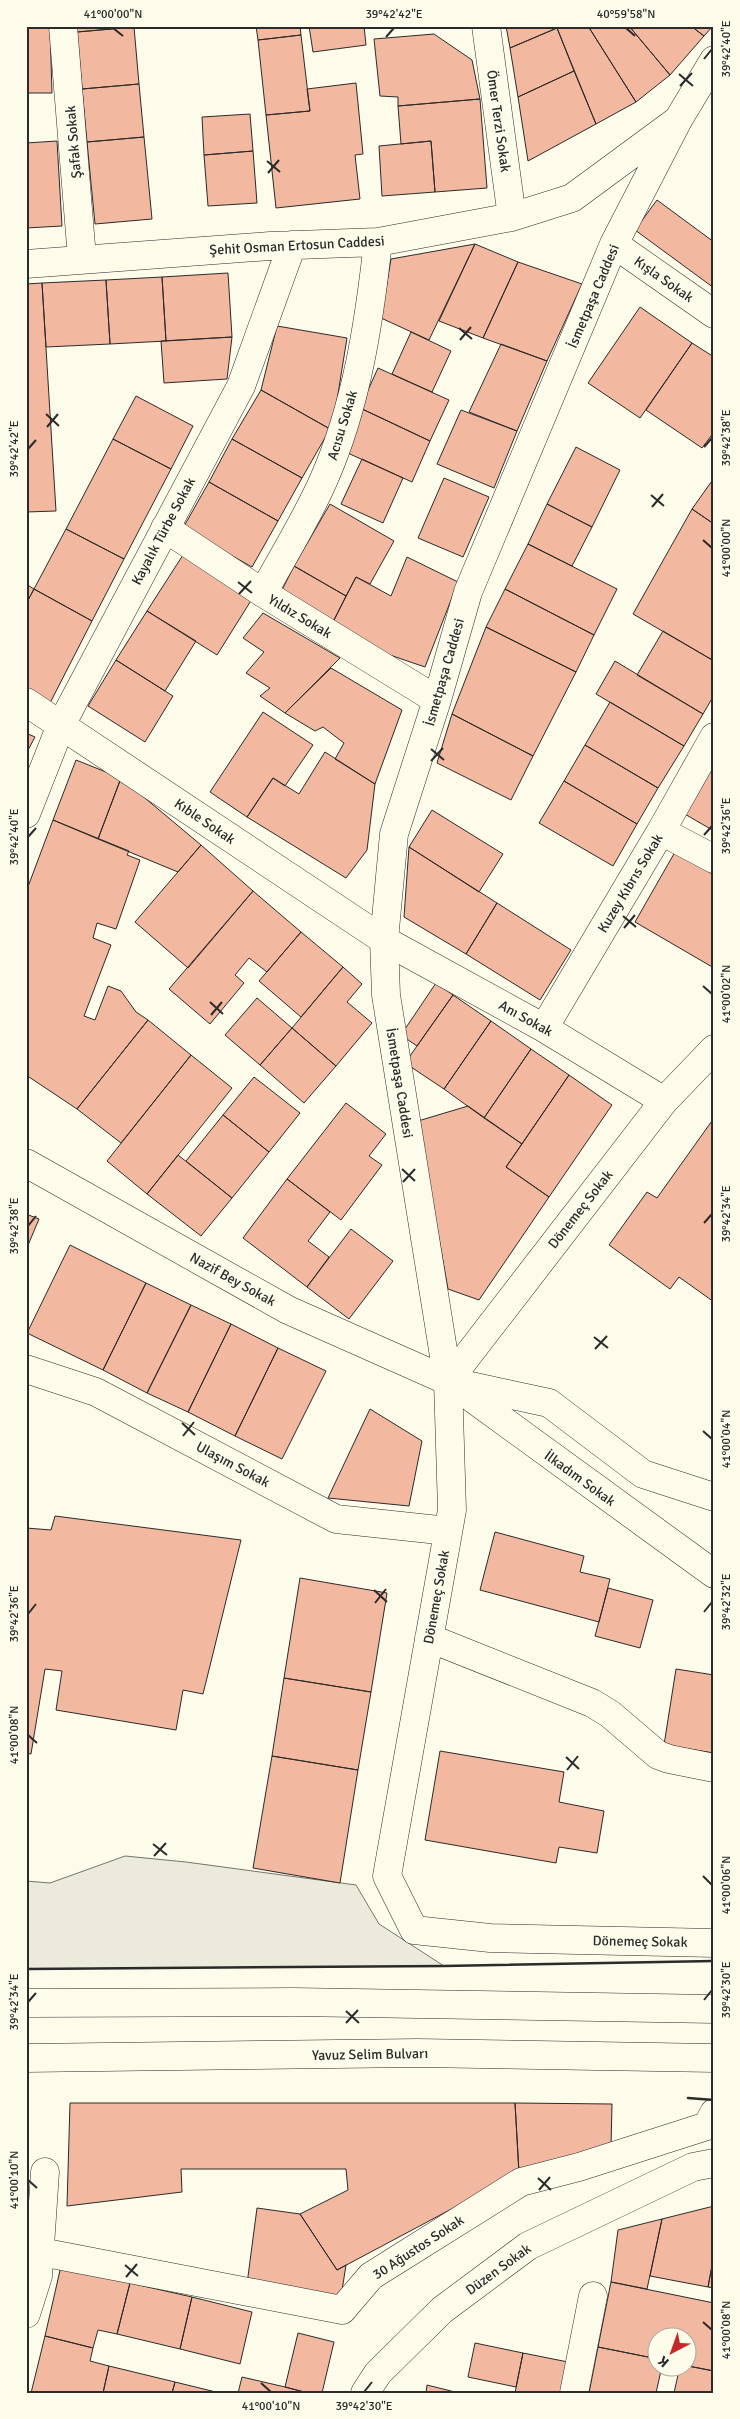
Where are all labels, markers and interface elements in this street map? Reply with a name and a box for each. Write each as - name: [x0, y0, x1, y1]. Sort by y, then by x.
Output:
- text: 41°00'00"N: [84, 7, 142, 22]
- text: 39°42'42"E: [365, 7, 423, 22]
- text: 40°59'58"N: [597, 7, 655, 22]
- text: 39°42'40"E: [719, 20, 734, 78]
- street label: Ömer Terzi Sokak: [483, 69, 514, 173]
- street label: Şafak Sokak: [62, 105, 85, 179]
- street label: Şehit Osman Ertosun Caddesi: [209, 232, 385, 259]
- street label: İsmetpaşa Caddesi: [564, 242, 623, 351]
- street label: Kışla Sokak: [631, 253, 697, 306]
- street label: Acısu Sokak: [324, 388, 361, 462]
- text: 39°42'38"E: [719, 409, 734, 467]
- text: 39°42'42"E: [7, 420, 22, 478]
- street label: Kayalık Türbe Sokak: [128, 475, 199, 588]
- text: 41°00'00"N: [719, 519, 734, 577]
- street label: Yıldız Sokak: [265, 591, 335, 642]
- street label: İsmetpaşa Caddesi: [421, 616, 468, 728]
- street label: Kıble Sokak: [171, 795, 238, 848]
- text: 39°42'36"E: [719, 797, 734, 855]
- text: 39°42'40"E: [7, 808, 22, 866]
- street label: Kuzey Kıbrıs Sokak: [594, 831, 667, 936]
- text: 41°00'02"N: [719, 965, 734, 1023]
- street label: Anı Sokak: [496, 997, 556, 1040]
- street label: İsmetpaşa Caddesi: [382, 1027, 417, 1139]
- street label: Dönemeç Sokak: [544, 1167, 616, 1252]
- text: 39°42'34"E: [719, 1185, 734, 1243]
- text: 39°42'38"E: [7, 1197, 22, 1255]
- street label: Nazif Bey Sokak: [187, 1249, 279, 1310]
- text: 41°00'04"N: [719, 1410, 734, 1468]
- street label: Ulaşım Sokak: [193, 1438, 273, 1491]
- street label: İlkadım Sokak: [541, 1447, 619, 1510]
- street label: Dönemeç Sokak: [420, 1549, 453, 1645]
- text: 39°42'32"E: [719, 1573, 734, 1631]
- text: 39°42'36"E: [7, 1585, 22, 1643]
- text: 41°00'08"N: [7, 1706, 22, 1764]
- text: 41°00'06"N: [719, 1856, 734, 1914]
- street label: Dönemeç Sokak: [592, 1932, 688, 1951]
- text: 39°42'30"E: [719, 1961, 734, 2019]
- text: 39°42'34"E: [7, 1973, 22, 2031]
- street label: Yavuz Selim Bulvarı: [312, 2045, 428, 2064]
- text: 41°00'10"N: [7, 2151, 22, 2209]
- street label: 30 Ağustos Sokak: [369, 2212, 467, 2283]
- street label: Düzen Sokak: [462, 2240, 534, 2299]
- text: 41°00'08"N: [719, 2301, 734, 2359]
- north arrow: [648, 2326, 698, 2376]
- text: K: [655, 2352, 673, 2371]
- text: 41°00'10"N: [242, 2399, 300, 2414]
- text: 39°42'30"E: [335, 2399, 393, 2414]

